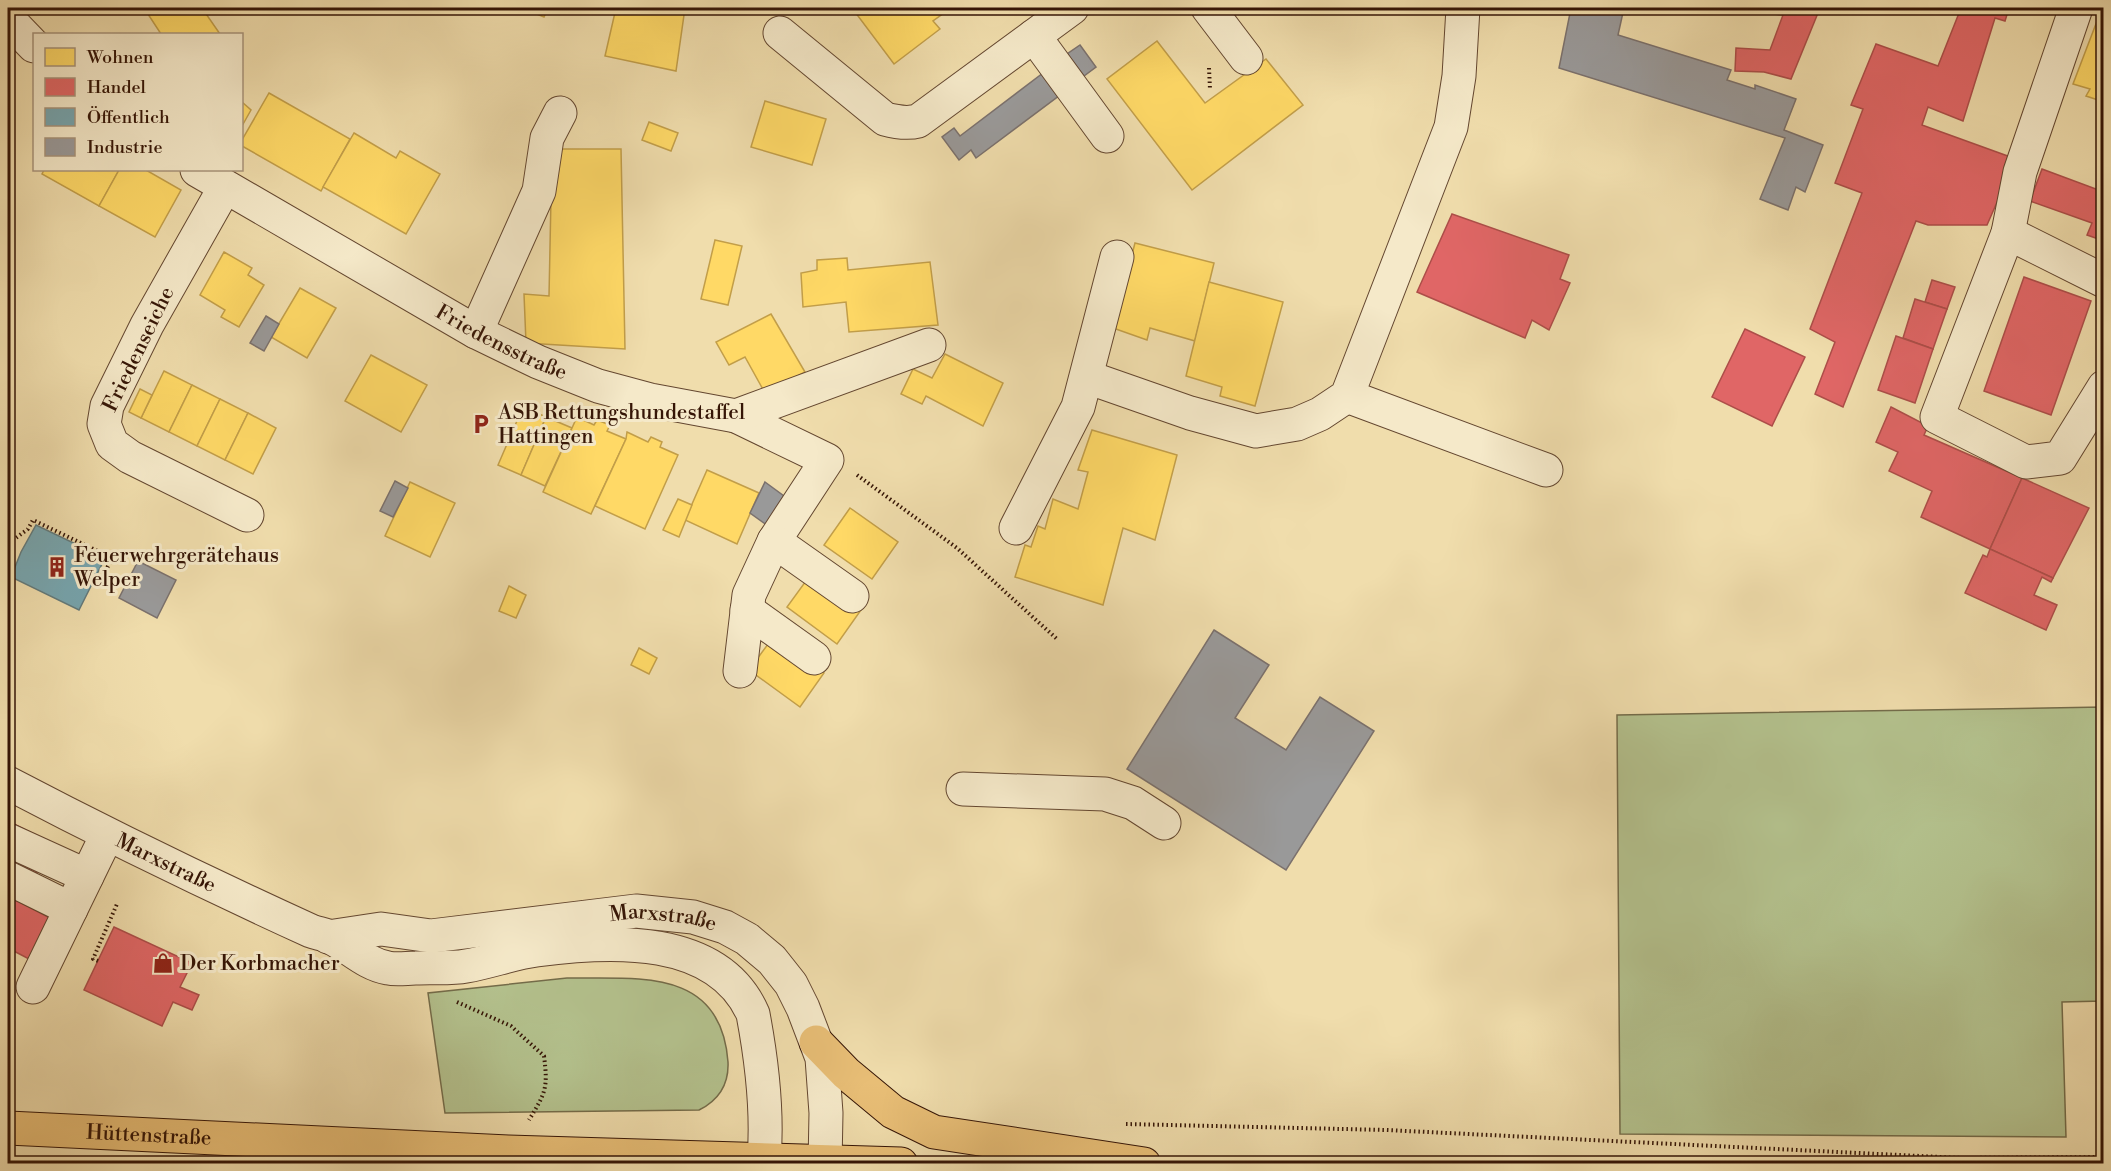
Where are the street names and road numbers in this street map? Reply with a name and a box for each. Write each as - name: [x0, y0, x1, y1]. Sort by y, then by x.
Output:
- street label: Friedenseiche: [97, 283, 180, 416]
- street label: Friedensstraße: [430, 299, 571, 386]
- street label: Marxstraße: [111, 828, 220, 899]
- street label: Marxstraße: [608, 899, 720, 938]
- street label: Hüttenstraße: [85, 1120, 212, 1152]

